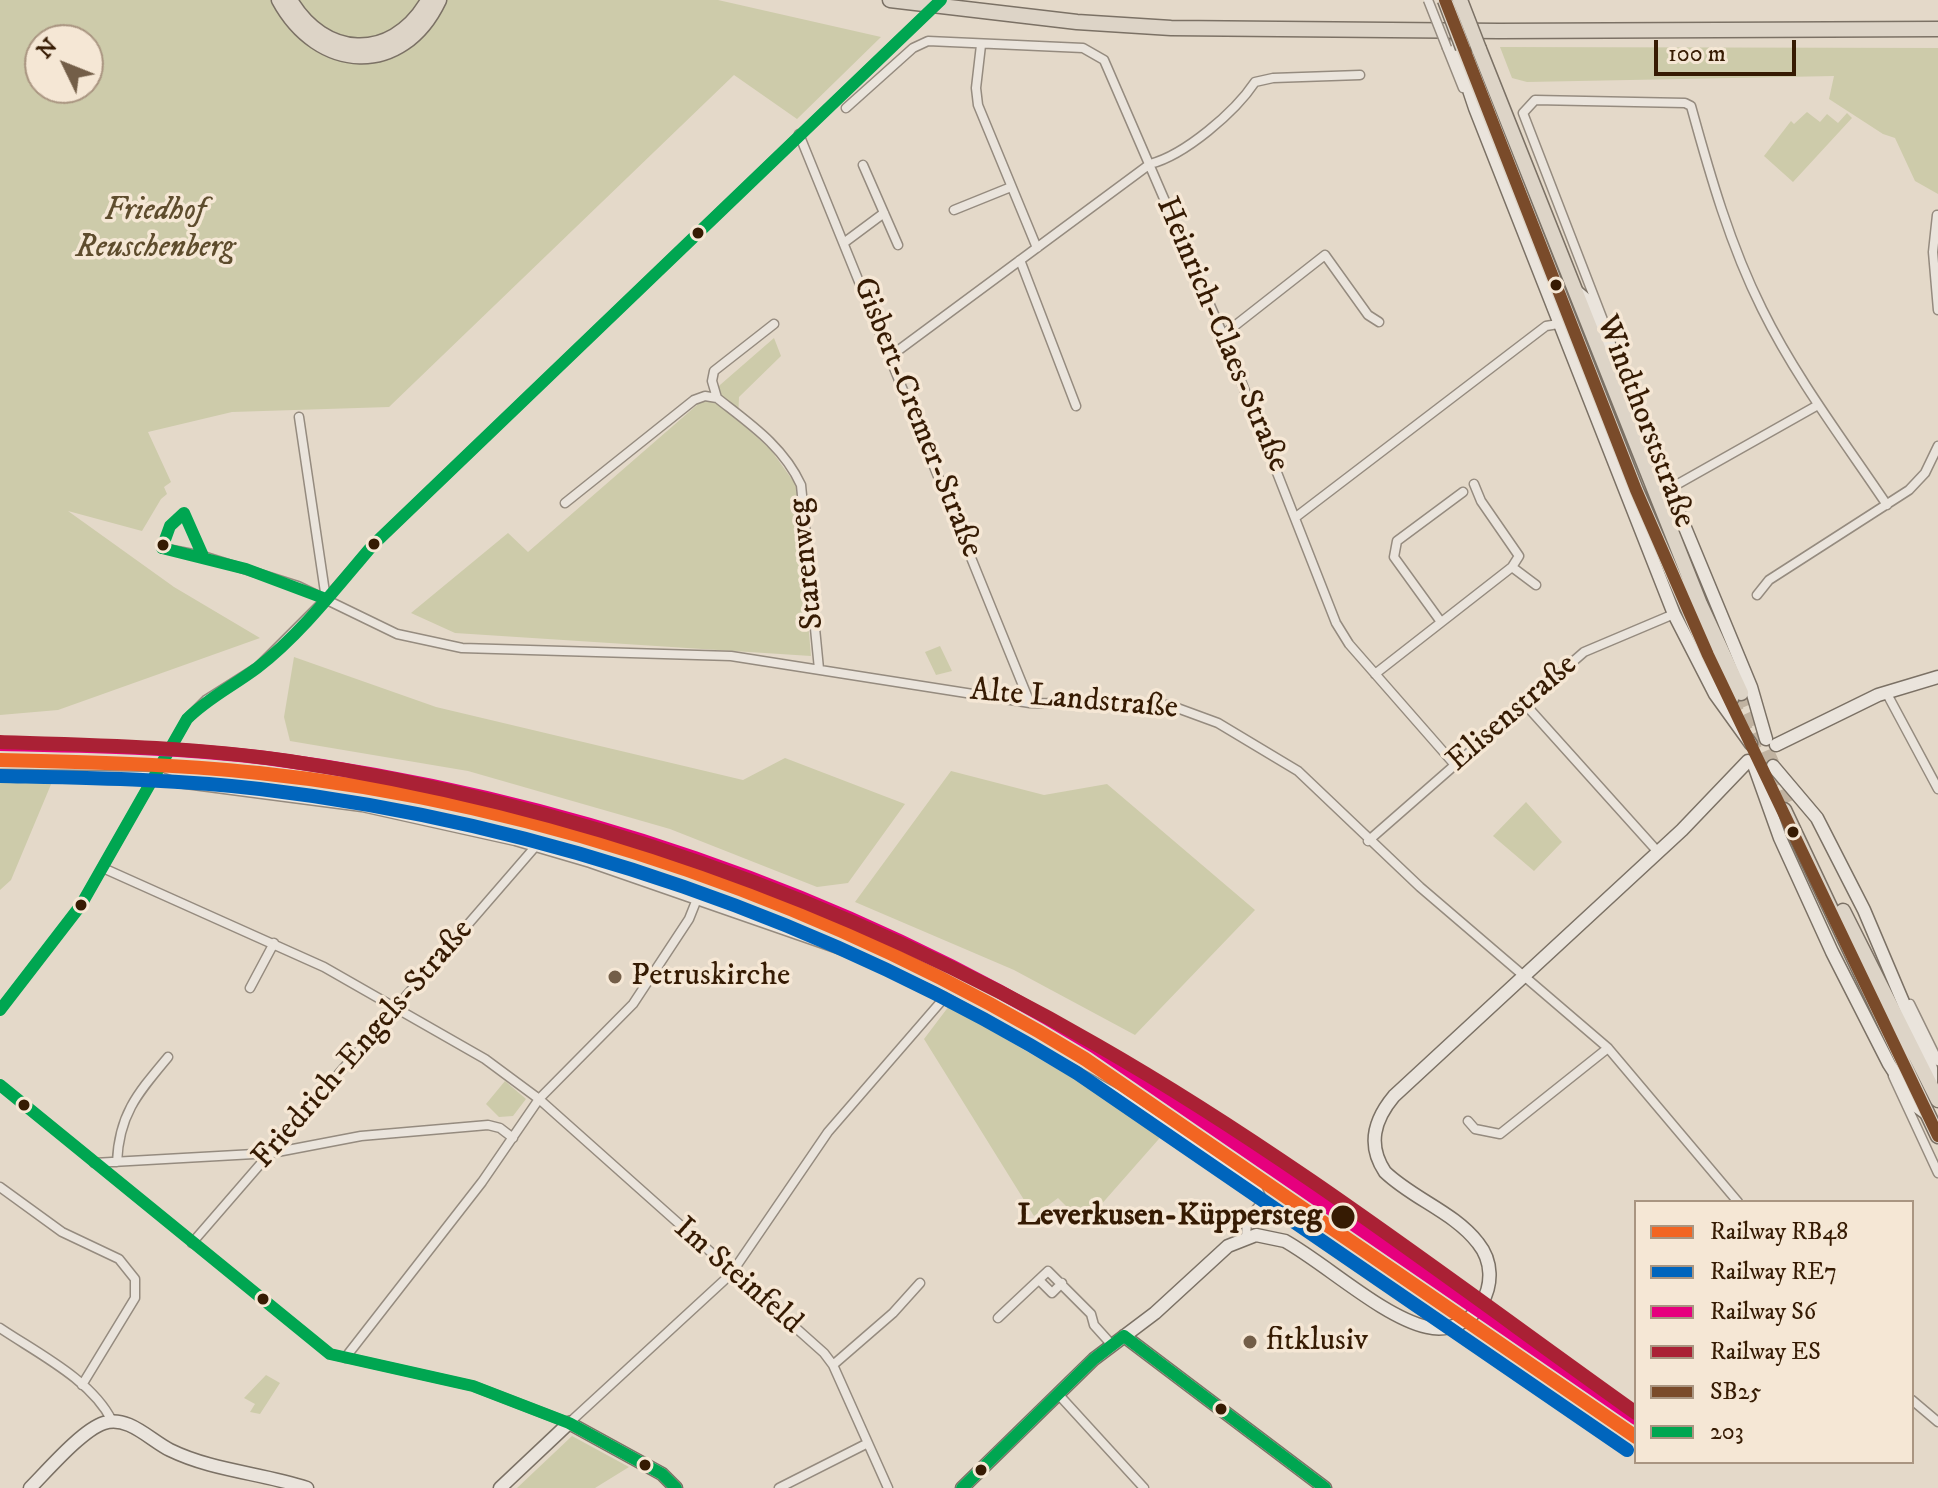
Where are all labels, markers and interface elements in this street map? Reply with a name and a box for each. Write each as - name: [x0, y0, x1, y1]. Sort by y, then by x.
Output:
- north arrow: [24, 24, 104, 104]
- scale bar: [1658, 24, 1800, 74]
- text: N: [32, 33, 64, 64]
- text: 100 m: [1668, 39, 1726, 69]
- street label: Heinrich-Claes-Straße: [1146, 192, 1296, 478]
- park label: Friedhof Reuschenberg: [75, 193, 235, 268]
- unlabelled marker: [690, 225, 706, 241]
- street label: Gisbert-Cremer-Straße: [842, 273, 990, 563]
- unlabelled marker: [1548, 277, 1564, 293]
- street label: Windthorststraße: [1586, 310, 1702, 534]
- street label: Starenweg: [782, 497, 834, 631]
- unlabelled marker: [366, 536, 382, 552]
- unlabelled marker: [155, 537, 171, 553]
- street label: Elisenstraße: [1440, 647, 1586, 781]
- street label: Alte Landstraße: [968, 673, 1180, 729]
- unlabelled marker: [1785, 824, 1801, 840]
- unlabelled marker: [73, 897, 89, 913]
- street label: Friedrich-Engels-Straße: [245, 913, 483, 1177]
- place label: Petruskirche: [631, 958, 790, 996]
- marker: Petruskirche: [606, 968, 624, 986]
- unlabelled marker: [16, 1097, 32, 1113]
- place label: Leverkusen-Küppersteg: [1017, 1198, 1322, 1236]
- legend: [1634, 1200, 1914, 1464]
- marker: Leverkusen-Küppersteg: [1329, 1203, 1357, 1231]
- street label: Im Steinfeld: [665, 1211, 809, 1343]
- text: Railway RB48: [1710, 1217, 1848, 1247]
- text: Railway RE7: [1710, 1257, 1837, 1287]
- unlabelled marker: [255, 1291, 271, 1307]
- text: Railway S6: [1710, 1297, 1816, 1327]
- place label: fitklusiv: [1266, 1323, 1368, 1361]
- marker: fitklusiv: [1241, 1333, 1259, 1351]
- text: Railway ES: [1710, 1337, 1821, 1367]
- text: SB25: [1710, 1377, 1761, 1407]
- unlabelled marker: [1213, 1401, 1229, 1417]
- text: 203: [1710, 1417, 1744, 1447]
- unlabelled marker: [637, 1457, 653, 1473]
- unlabelled marker: [973, 1462, 989, 1478]

